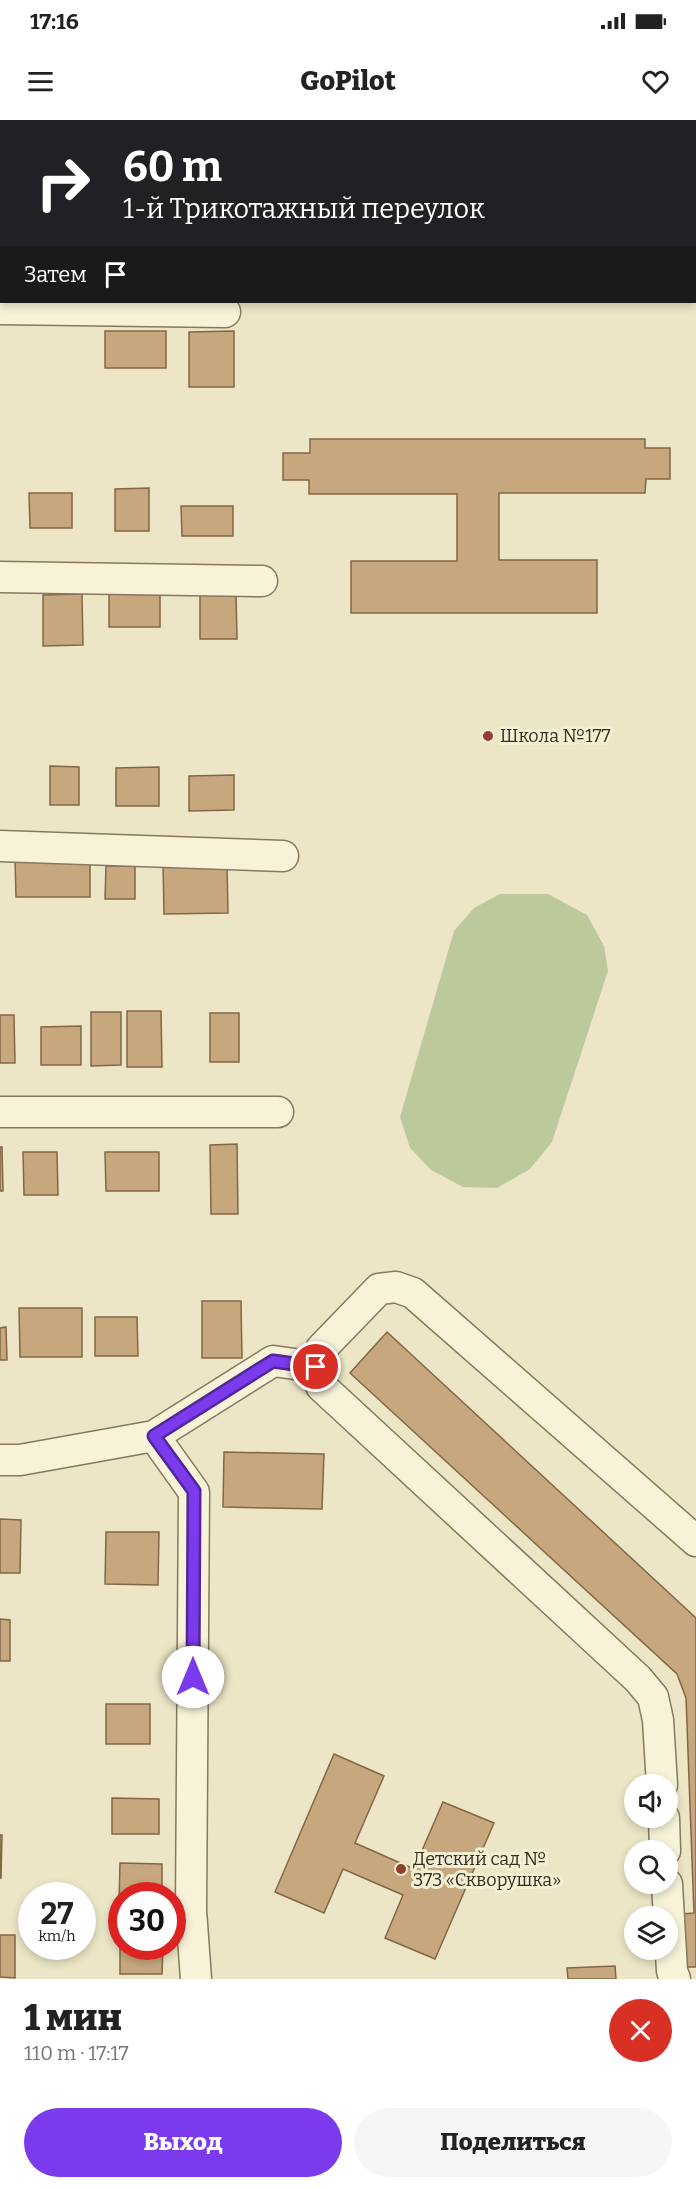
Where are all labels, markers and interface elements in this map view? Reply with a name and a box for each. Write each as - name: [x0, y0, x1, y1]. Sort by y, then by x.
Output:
- text: 17:16: [30, 8, 79, 35]
- icon: menu: [24, 65, 57, 98]
- text: GoPilot: [300, 65, 396, 97]
- icon: heart: [639, 65, 672, 98]
- text: 60 m: [123, 142, 222, 192]
- icon: right: [24, 144, 102, 222]
- text: 1-й Трикотажный переулок: [123, 193, 485, 225]
- icon: arrive: [99, 258, 132, 291]
- text: Затем: [24, 261, 87, 288]
- place label: Школа №177: [500, 725, 611, 747]
- marker: Школа №177: [481, 729, 495, 743]
- pin: [290, 1341, 341, 1392]
- icon: arrive: [299, 1350, 332, 1383]
- position arrow: [161, 1645, 225, 1709]
- map controls: [624, 1774, 678, 1960]
- button: sound: [624, 1774, 678, 1828]
- button: search: [624, 1840, 678, 1894]
- place label: Детский сад № 373 «Скворушка»: [413, 1848, 561, 1891]
- marker: Детский сад № 373 «Скворушка»: [394, 1862, 408, 1876]
- speed limit sign: 30: [108, 1882, 186, 1960]
- text: 27: [41, 1896, 73, 1932]
- button: layers: [624, 1906, 678, 1960]
- text: km/h: [38, 1927, 76, 1945]
- text: 1 мин: [24, 1996, 122, 2040]
- button: close: [609, 1999, 672, 2062]
- text: 110 m · 17:17: [24, 2041, 129, 2065]
- button: Выход: [24, 2108, 342, 2177]
- button: Поделиться: [354, 2108, 672, 2177]

